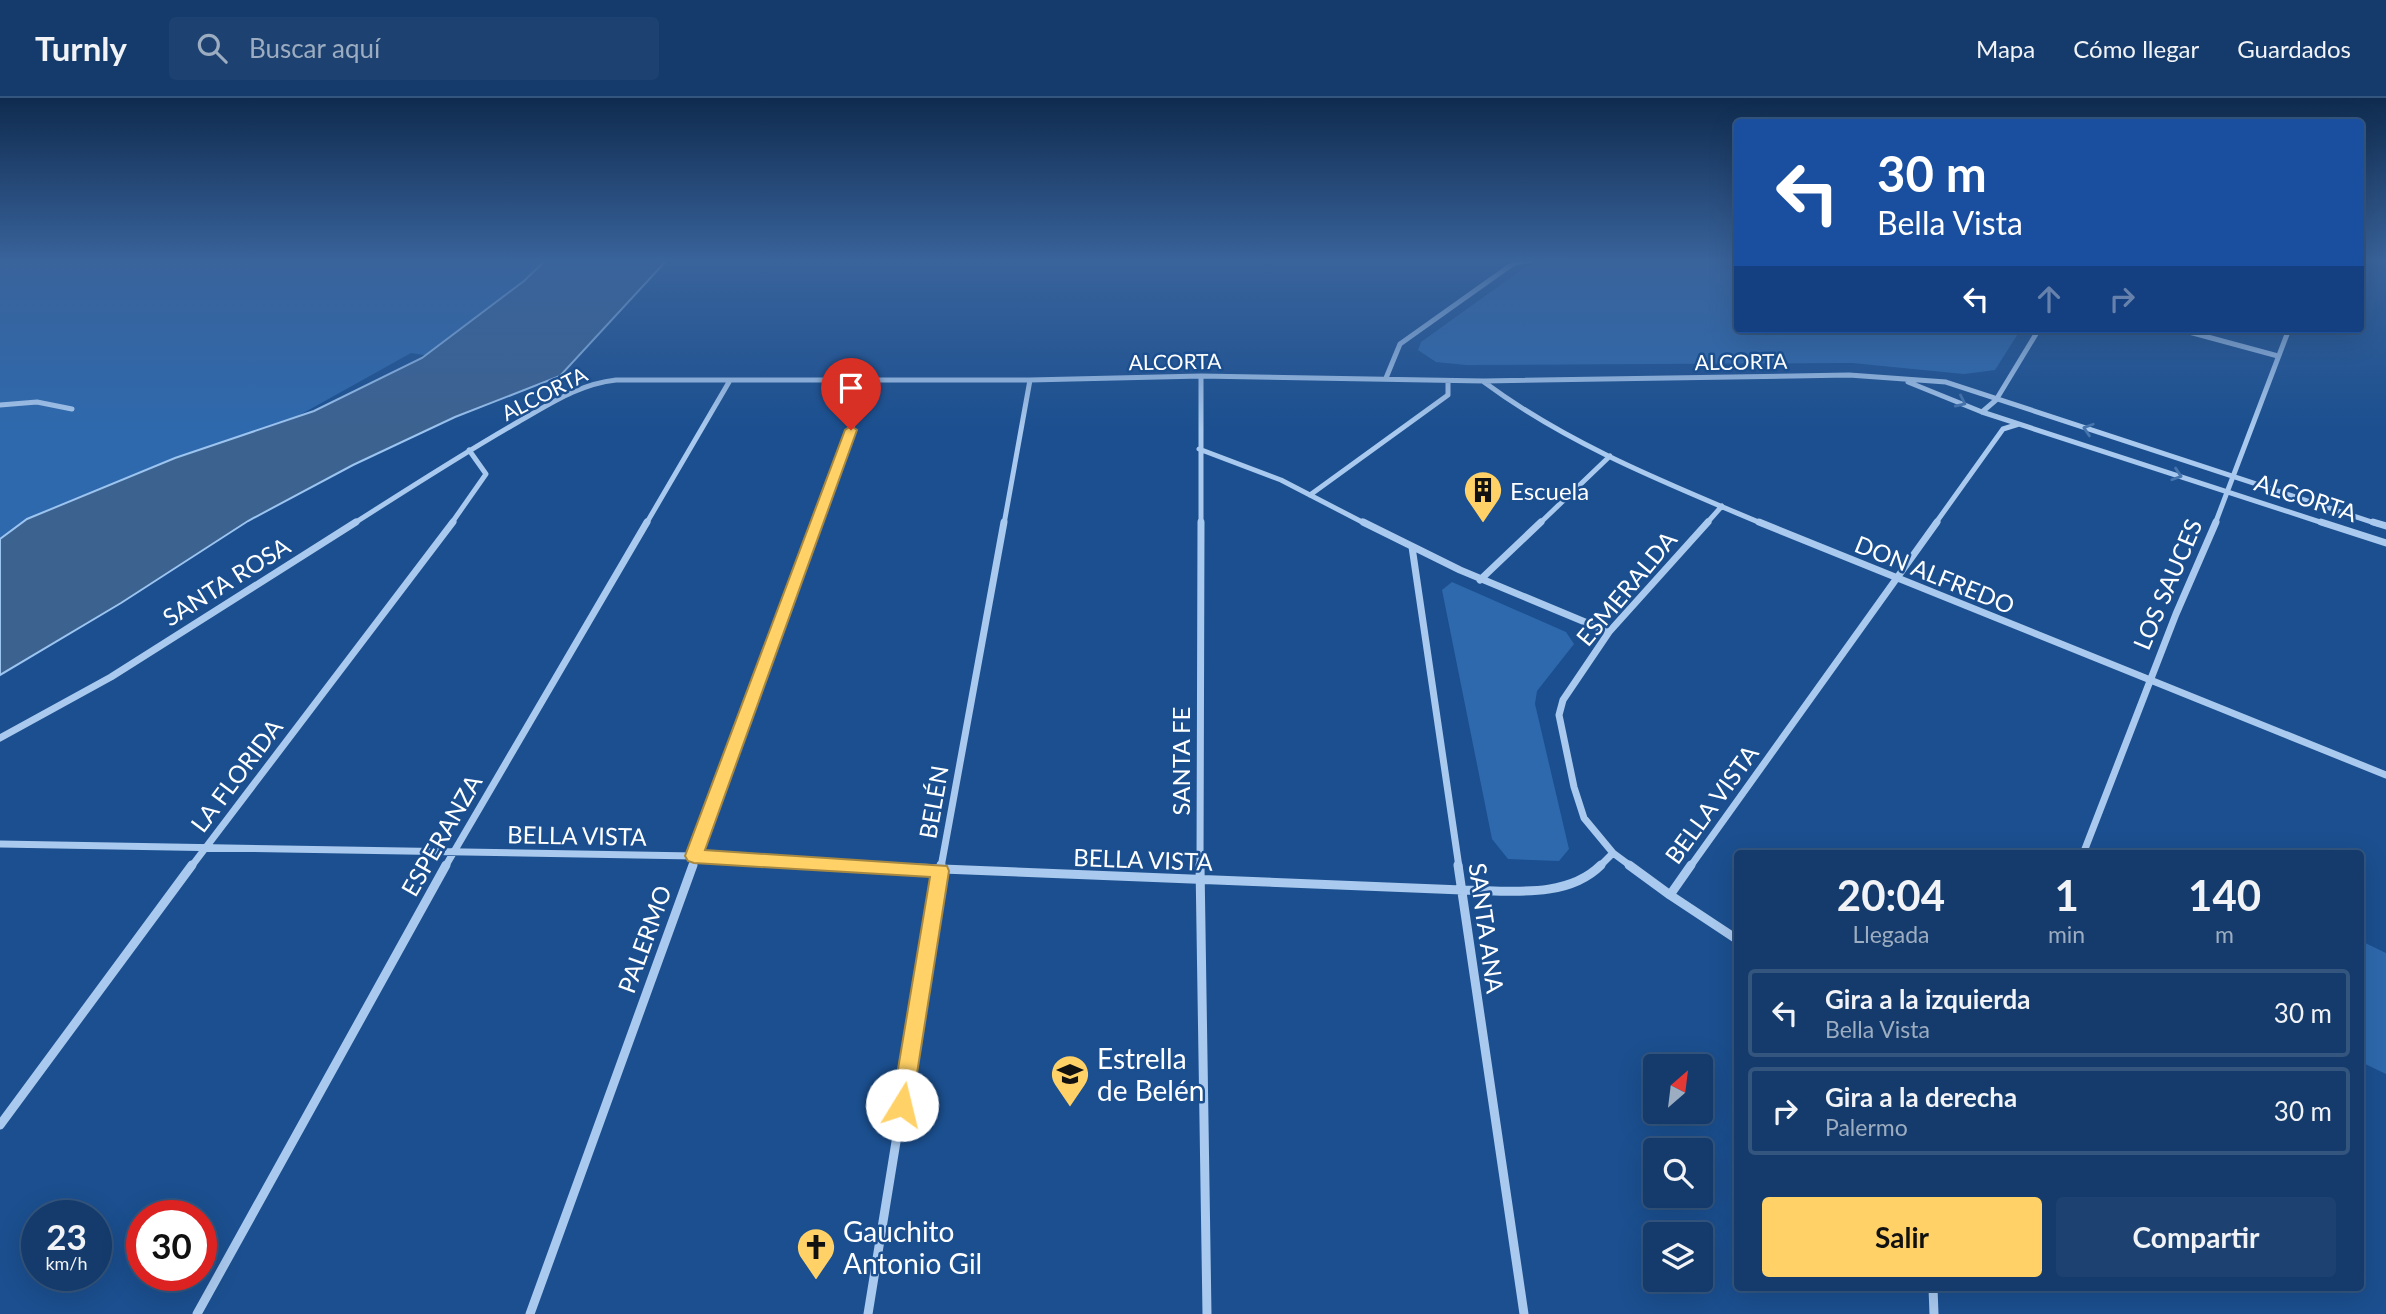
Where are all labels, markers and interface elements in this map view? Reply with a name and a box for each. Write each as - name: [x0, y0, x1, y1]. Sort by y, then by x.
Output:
- search box: [169, 17, 659, 80]
- text: Turnly: [35, 28, 127, 68]
- icon: search: [193, 29, 231, 67]
- text: Buscar aquí: [249, 32, 380, 64]
- text: Mapa: [1976, 34, 2035, 63]
- text: Cómo llegar: [2073, 34, 2199, 63]
- text: Guardados: [2237, 34, 2351, 63]
- text: 30 m: [1877, 144, 1987, 202]
- icon: left: [1762, 147, 1853, 238]
- text: Bella Vista: [1877, 203, 2023, 242]
- icon: left: [1957, 280, 1995, 318]
- icon: ahead: [2030, 280, 2068, 318]
- icon: right: [2103, 280, 2141, 318]
- street label: ALCORTA: [1128, 348, 1222, 374]
- street label: ALCORTA: [1694, 348, 1788, 374]
- pin: [821, 358, 881, 430]
- street label: ALCORTA: [497, 360, 592, 425]
- icon: arrive: [832, 369, 870, 407]
- one-way arrow: [1954, 394, 1966, 408]
- one-way arrow: [2082, 423, 2095, 437]
- one-way arrow: [2170, 467, 2182, 481]
- street label: ALCORTA: [2251, 467, 2362, 527]
- building icon: Escuela: [1462, 469, 1504, 524]
- place label: Escuela: [1510, 476, 1589, 505]
- street label: LOS SAUCES: [2126, 514, 2208, 654]
- street label: ESMERALDA: [1570, 524, 1683, 651]
- street label: DON ALFREDO: [1851, 529, 2019, 619]
- street label: SANTA ROSA: [157, 530, 296, 632]
- street label: SANTA FE: [1166, 707, 1195, 815]
- street label: LA FLORIDA: [184, 712, 288, 837]
- street label: BELLA VISTA: [1658, 738, 1764, 869]
- street label: BELÉN: [912, 763, 954, 841]
- street label: ESPERANZA: [395, 768, 488, 901]
- street label: BELLA VISTA: [507, 819, 648, 851]
- street label: BELLA VISTA: [1073, 842, 1214, 876]
- street label: SANTA ANA: [1463, 861, 1511, 996]
- text: 20:04: [1837, 870, 1945, 920]
- text: 1: [2054, 870, 2079, 920]
- text: 140: [2188, 870, 2261, 920]
- street label: PALERMO: [611, 881, 677, 997]
- text: Llegada: [1852, 920, 1930, 948]
- text: min: [2048, 920, 2085, 948]
- text: m: [2215, 920, 2234, 948]
- text: Gira a la izquierda: [1825, 983, 2031, 1015]
- icon: left: [1766, 994, 1804, 1032]
- text: 30 m: [2274, 997, 2332, 1029]
- text: Bella Vista: [1825, 1015, 1930, 1043]
- place label: Estrella de Belén: [1097, 1041, 1204, 1107]
- school or university icon: Estrella de Belén: [1049, 1053, 1091, 1108]
- north arrow: [1643, 1054, 1713, 1124]
- map controls: [1643, 1054, 1713, 1292]
- position arrow: [865, 1068, 939, 1142]
- text: Gira a la derecha: [1825, 1081, 2017, 1113]
- icon: right: [1766, 1092, 1804, 1130]
- text: 30 m: [2274, 1095, 2332, 1127]
- text: Palermo: [1825, 1113, 1908, 1141]
- button: search: [1643, 1138, 1713, 1208]
- button: Salir: [1762, 1197, 2042, 1277]
- button: Compartir: [2056, 1197, 2336, 1277]
- speed limit sign: 30: [126, 1200, 217, 1291]
- place label: Gauchito Antonio Gil: [843, 1214, 982, 1280]
- text: 23: [46, 1215, 87, 1257]
- button: layers: [1643, 1222, 1713, 1292]
- church icon: Gauchito Antonio Gil: [795, 1226, 837, 1281]
- text: km/h: [45, 1252, 88, 1274]

